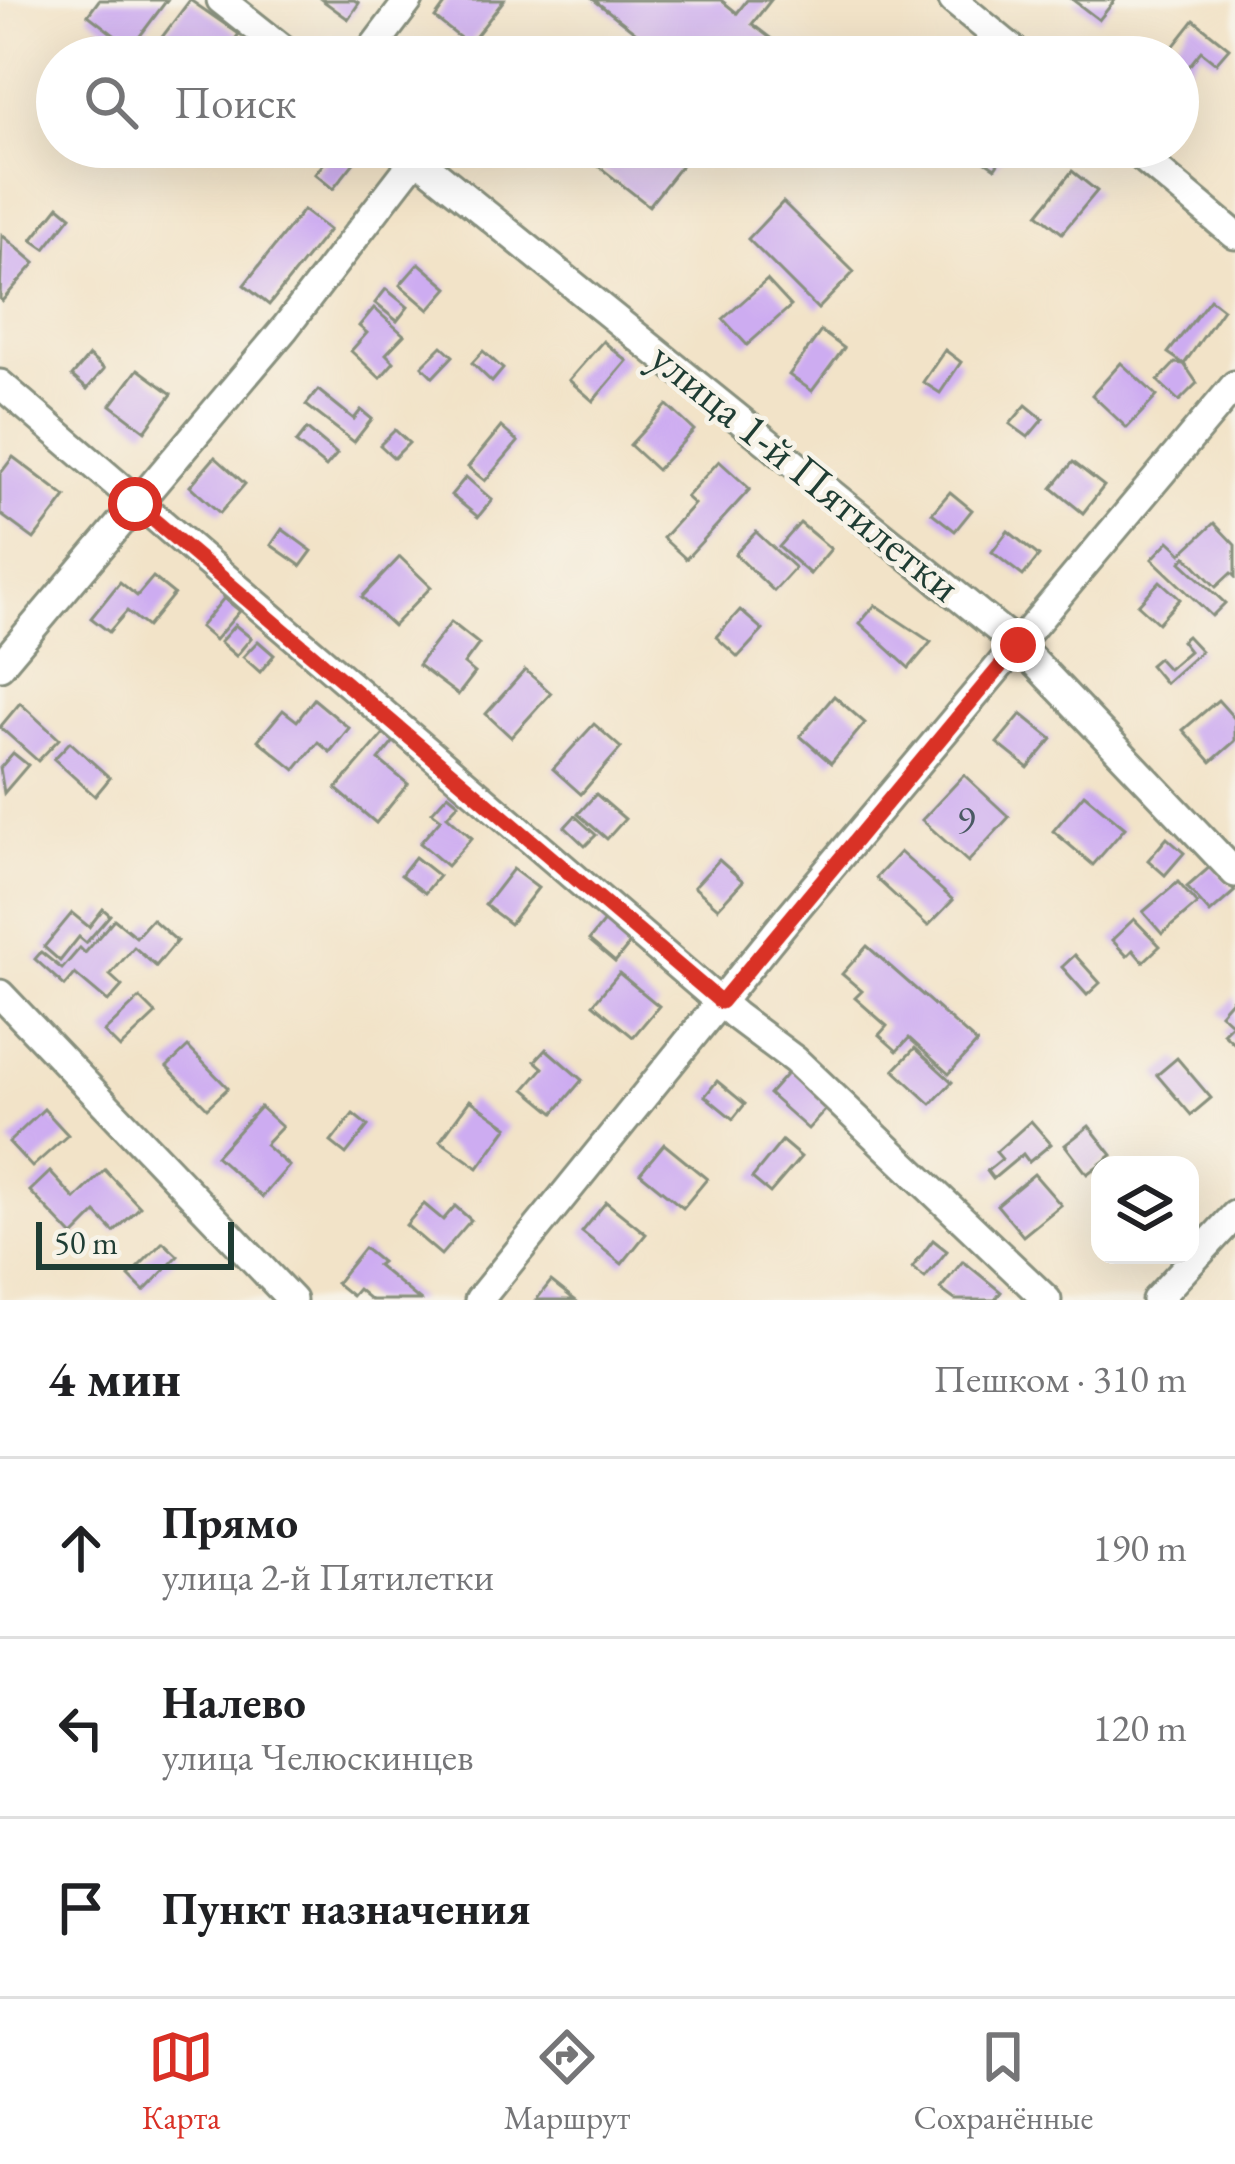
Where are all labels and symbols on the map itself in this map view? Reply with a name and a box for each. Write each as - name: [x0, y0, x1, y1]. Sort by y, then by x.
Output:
- street label: улица 1-й Пятилетки: [639, 328, 973, 614]
- route start: [108, 477, 162, 531]
- route end: [991, 618, 1045, 672]
- house number: 9: [957, 794, 976, 845]
- scale bar: [36, 1216, 234, 1269]

